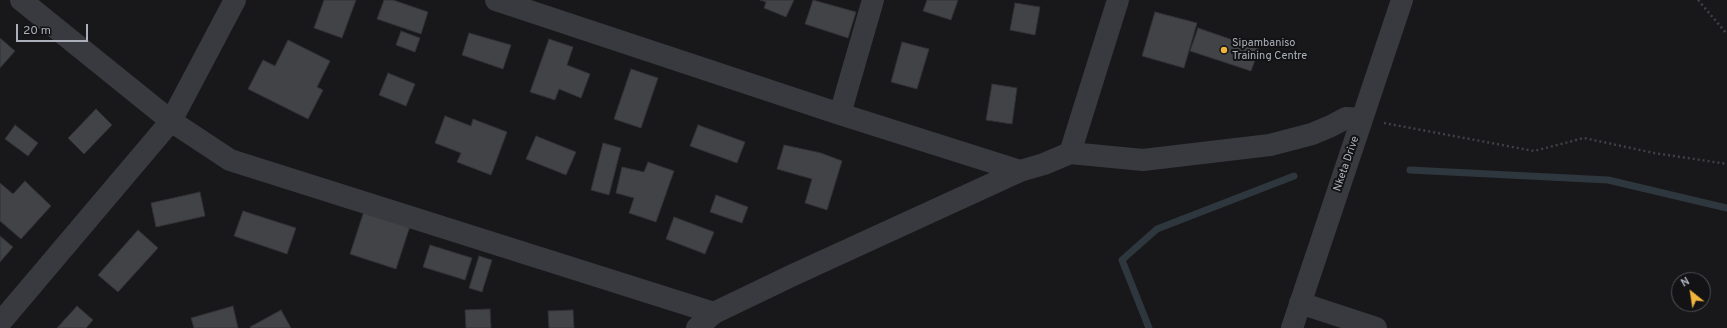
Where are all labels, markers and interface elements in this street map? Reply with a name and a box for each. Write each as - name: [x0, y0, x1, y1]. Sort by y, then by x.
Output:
- scale bar: [18, 16, 90, 42]
- text: 20 m: [23, 23, 51, 39]
- place label: Sipambaniso Training Centre: [1232, 37, 1307, 63]
- marker: Sipambaniso Training Centre: [1219, 45, 1229, 55]
- street label: Nketa Drive: [1331, 135, 1363, 193]
- north arrow: [1671, 272, 1711, 312]
- text: N: [1679, 274, 1692, 291]

